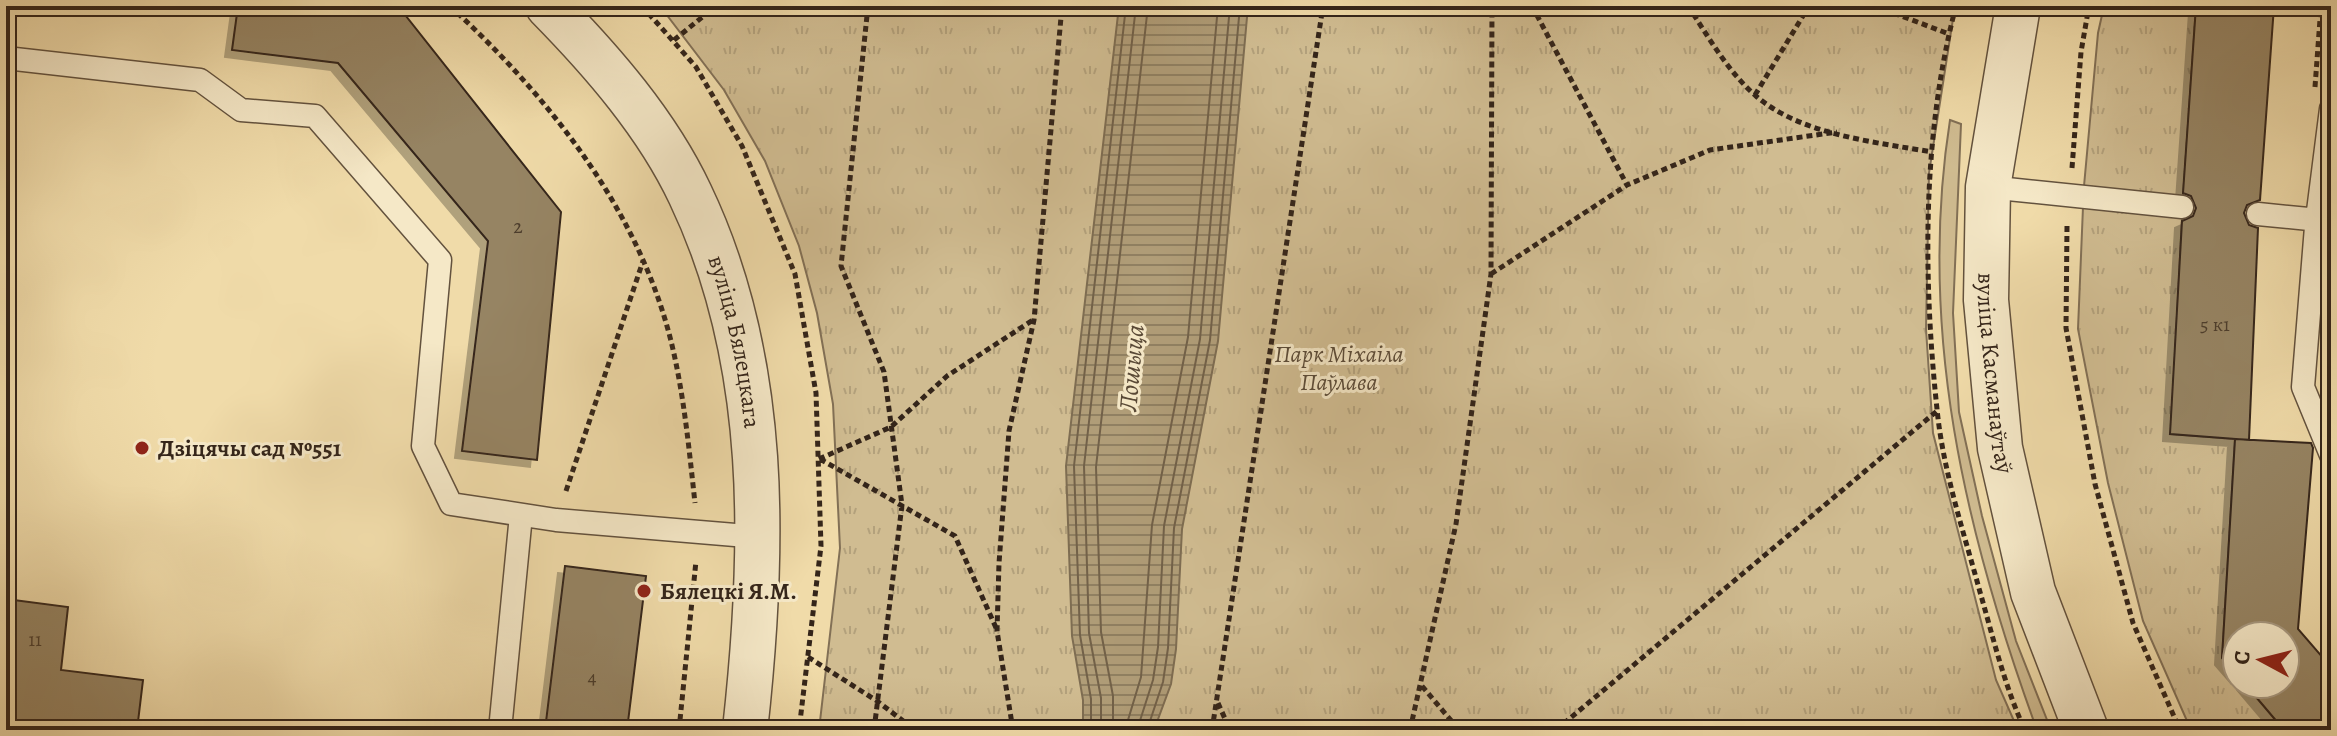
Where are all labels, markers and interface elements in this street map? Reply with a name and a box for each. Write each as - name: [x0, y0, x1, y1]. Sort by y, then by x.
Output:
- house number: 2: [513, 213, 523, 240]
- street label: вуліца Бялецкага: [700, 251, 768, 430]
- street label: вуліца Касманаўтаў: [1970, 272, 2021, 477]
- house number: 5 к1: [2200, 311, 2230, 338]
- water label: Лошыца: [1110, 323, 1153, 414]
- park label: Парк Міхаіла Паўлава: [1274, 338, 1404, 398]
- place label: Дзіцячы сад №551: [158, 432, 342, 464]
- marker: Дзіцячы сад №551: [133, 439, 151, 457]
- place label: Бялецкі Я.М.: [660, 575, 797, 607]
- marker: Бялецкі Я.М.: [635, 582, 653, 600]
- north arrow: [2221, 620, 2301, 700]
- house number: 11: [28, 626, 42, 653]
- text: С: [2226, 649, 2258, 666]
- house number: 4: [587, 664, 597, 691]

